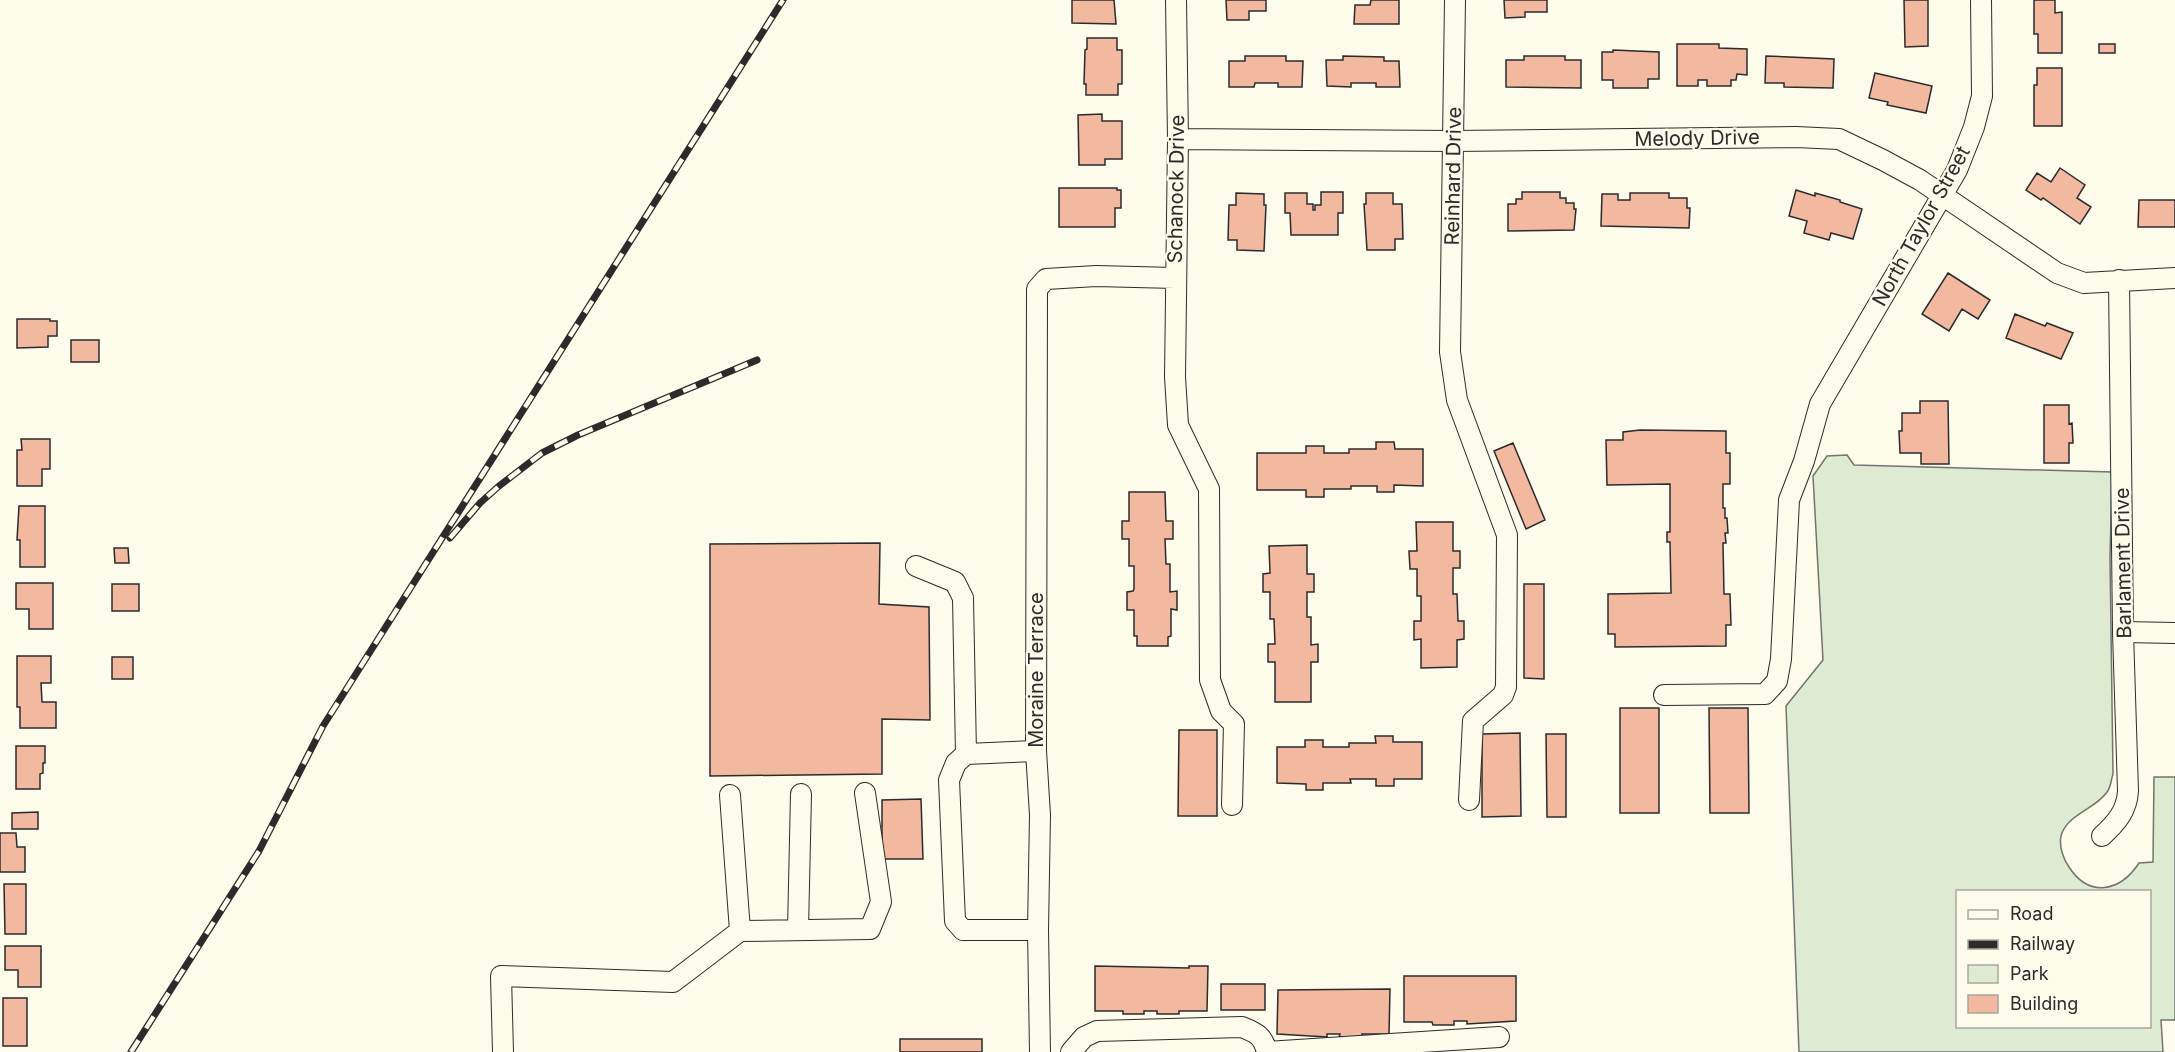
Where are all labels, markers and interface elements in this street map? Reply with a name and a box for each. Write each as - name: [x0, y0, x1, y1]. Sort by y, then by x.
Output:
- street label: Reinhard Drive: [1440, 106, 1466, 246]
- street label: Schanock Drive: [1163, 114, 1189, 264]
- street label: Melody Drive: [1634, 125, 1760, 151]
- street label: North Taylor Street: [1867, 141, 1975, 310]
- street label: Barlament Drive: [2110, 487, 2136, 639]
- street label: Moraine Terrace: [1024, 592, 1048, 748]
- legend: [1956, 890, 2151, 1028]
- text: Road: [2010, 903, 2053, 924]
- text: Railway: [2010, 933, 2075, 954]
- text: Park: [2010, 963, 2049, 984]
- text: Building: [2010, 993, 2078, 1014]

